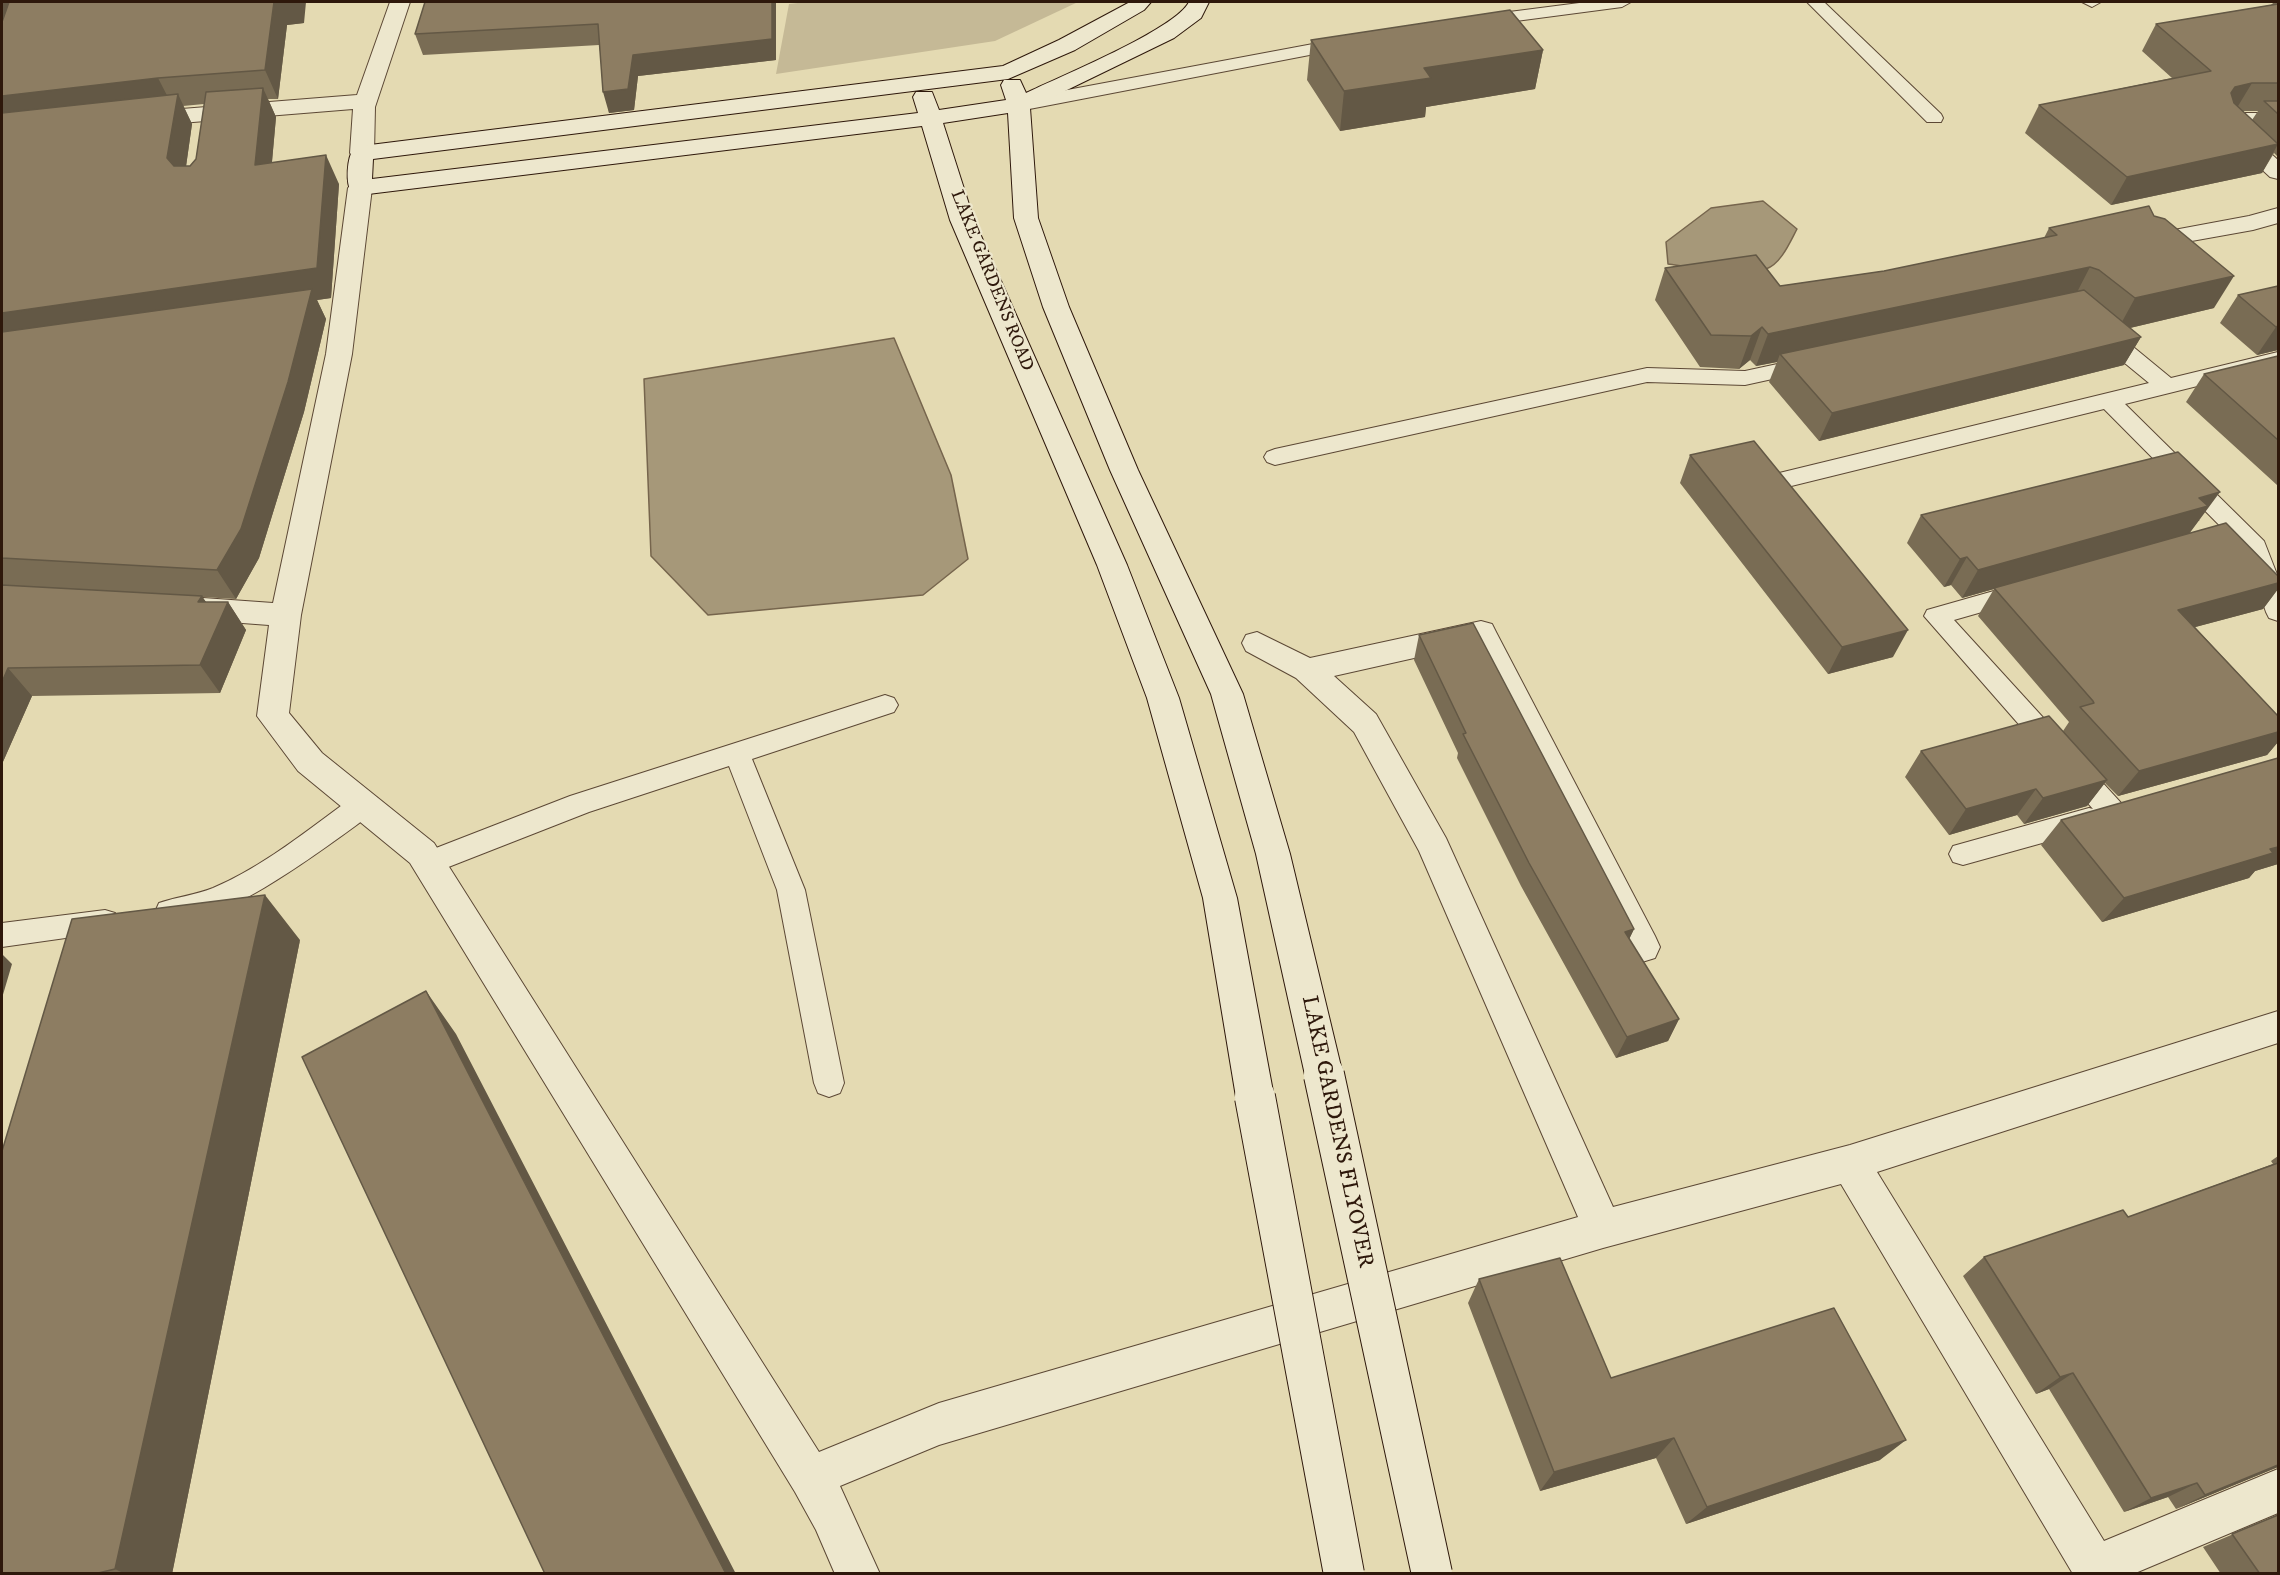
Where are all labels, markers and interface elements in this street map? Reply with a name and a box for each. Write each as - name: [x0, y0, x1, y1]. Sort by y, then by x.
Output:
- street label: LAKE GARDENS ROAD: [945, 187, 1037, 375]
- street label: LAKE GARDENS FLYOVER: [1294, 994, 1378, 1270]

